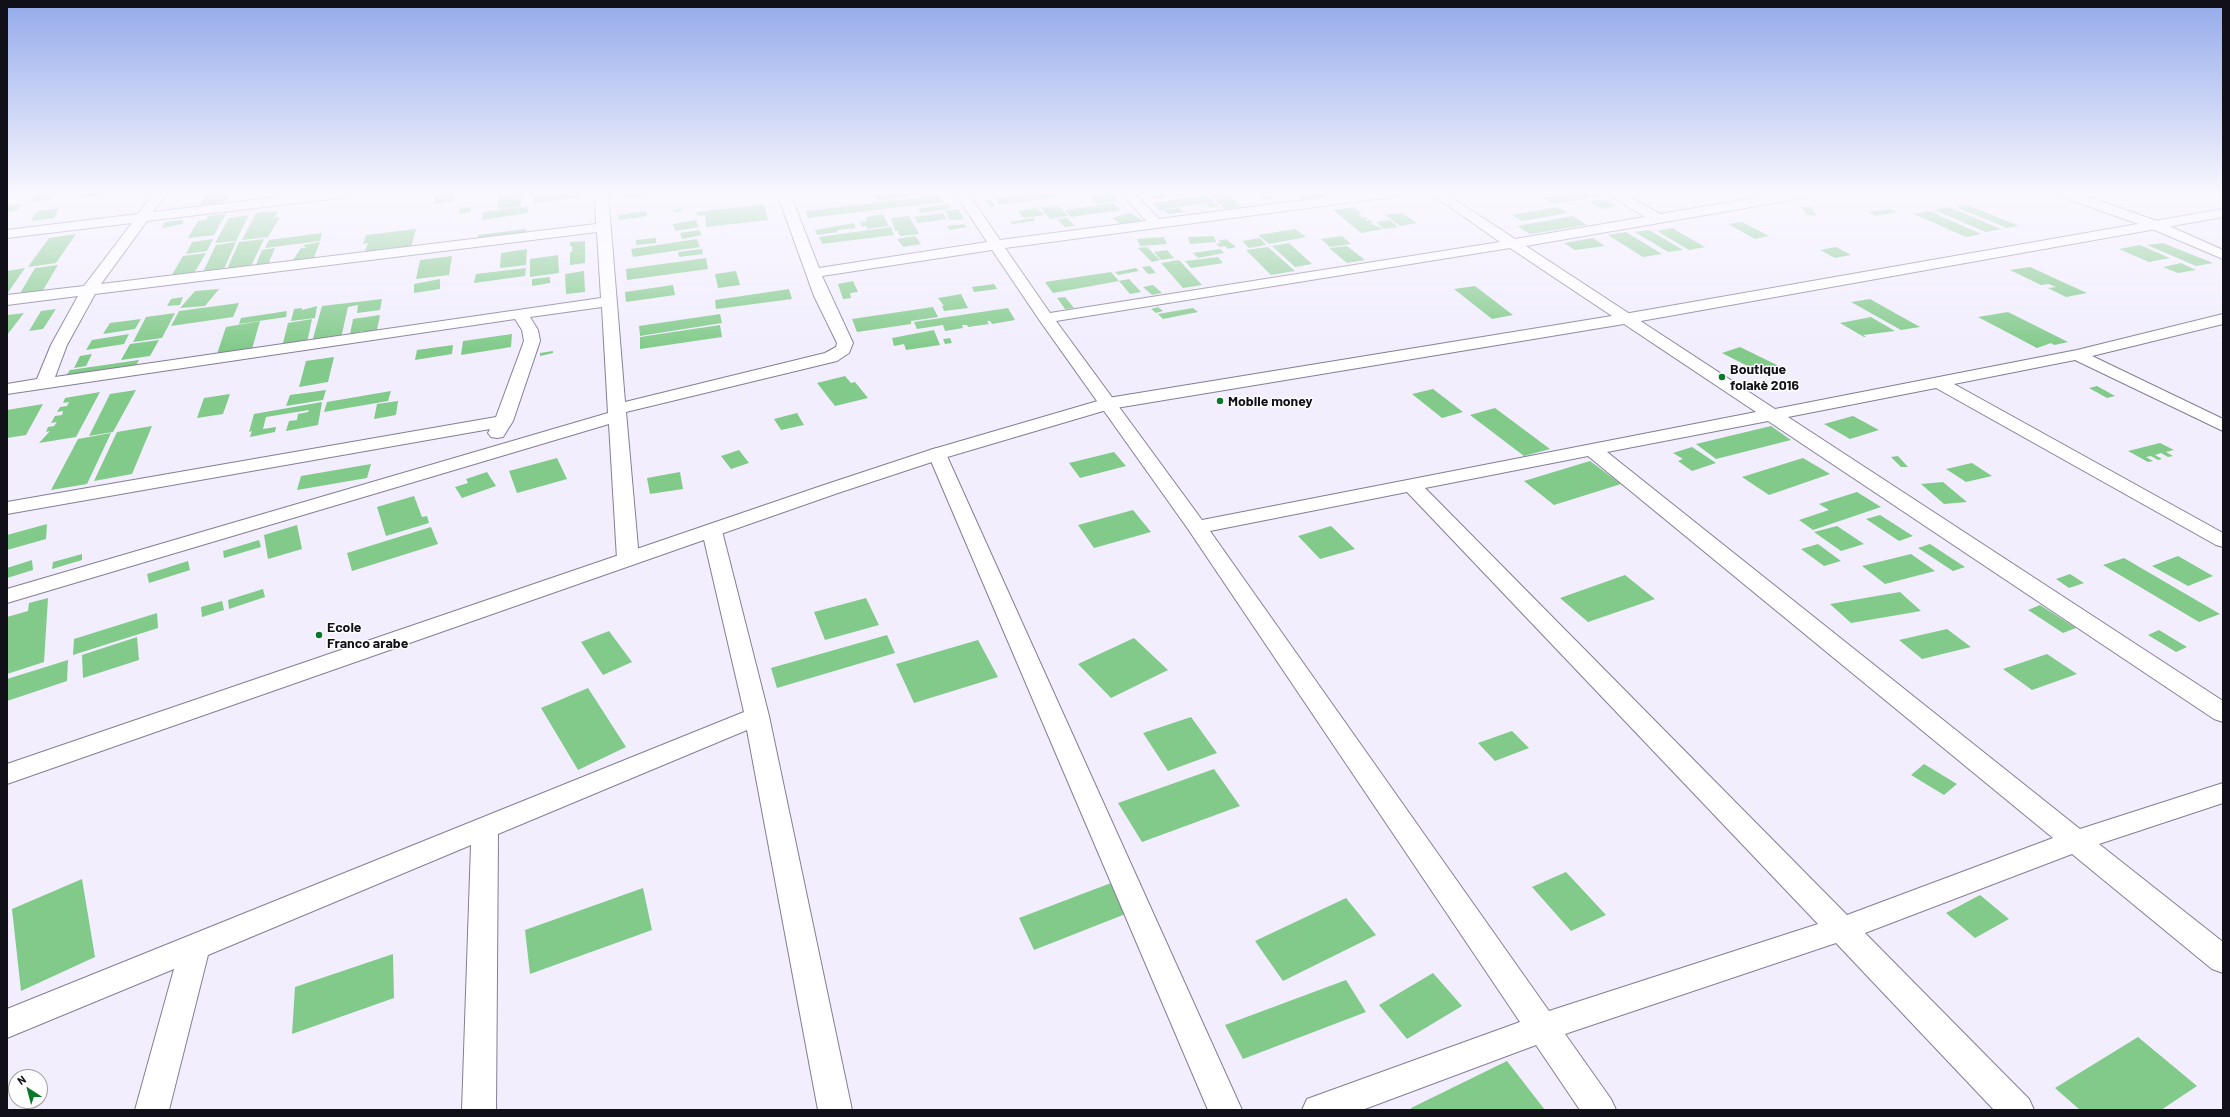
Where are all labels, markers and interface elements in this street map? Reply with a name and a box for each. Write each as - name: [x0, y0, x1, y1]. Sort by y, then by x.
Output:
- place label: Boutique folakè 2016: [1730, 361, 1799, 394]
- marker: Boutique folakè 2016: [1717, 372, 1727, 382]
- place label: Mobile money: [1228, 393, 1313, 409]
- marker: Mobile money: [1215, 396, 1225, 406]
- place label: Ecole Franco arabe: [327, 619, 408, 652]
- marker: Ecole Franco arabe: [314, 630, 324, 640]
- north arrow: [8, 1069, 48, 1109]
- text: N: [14, 1072, 28, 1087]

